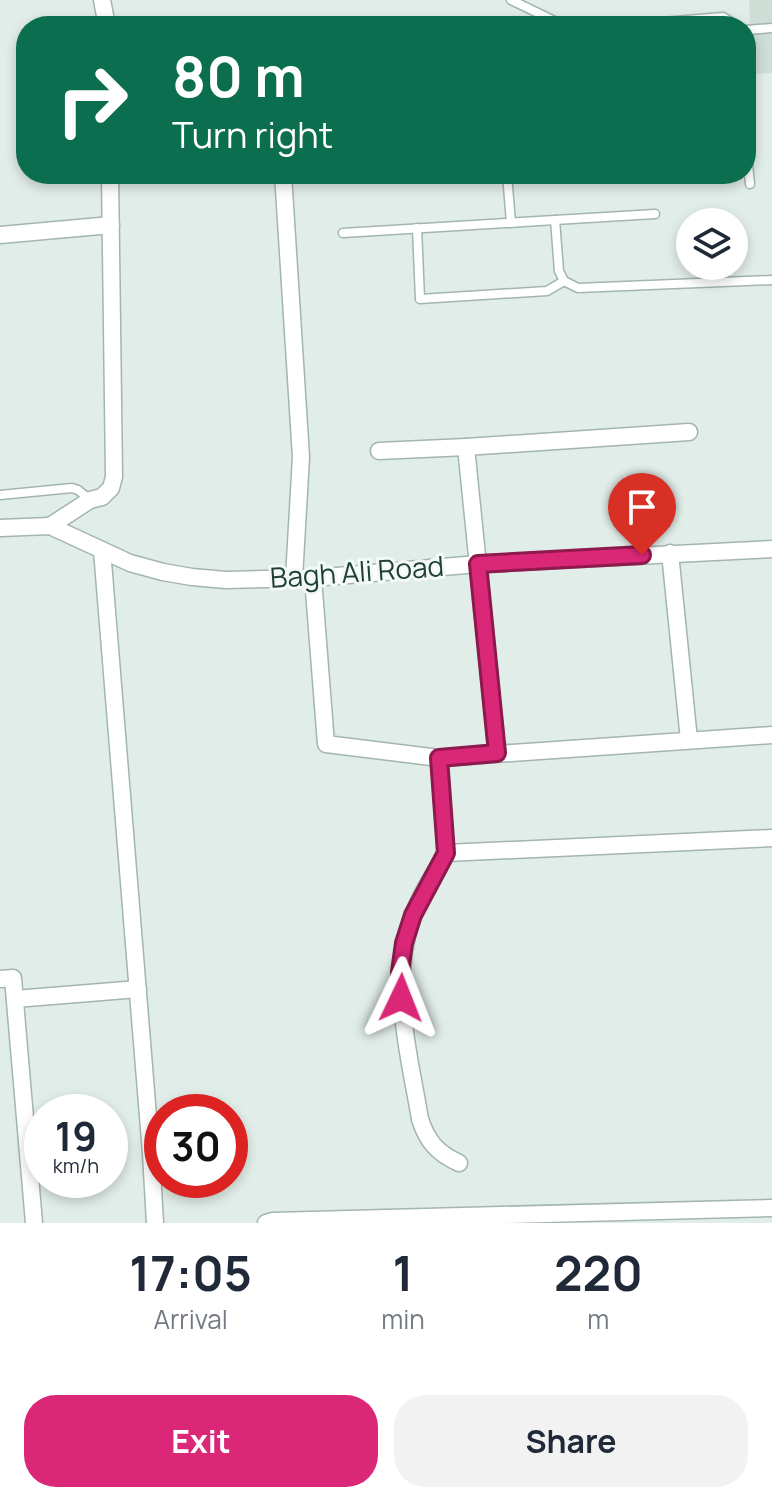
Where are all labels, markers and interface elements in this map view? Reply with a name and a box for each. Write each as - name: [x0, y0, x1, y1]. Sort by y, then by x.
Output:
- text: 80 m: [172, 37, 305, 114]
- icon: right: [40, 48, 144, 152]
- text: Turn right: [172, 110, 333, 159]
- map controls: [676, 208, 748, 280]
- button: layers: [676, 208, 748, 280]
- pin: [608, 473, 676, 555]
- icon: arrive: [620, 485, 664, 529]
- street label: Bagh Ali Road: [269, 546, 445, 596]
- position arrow: [359, 956, 443, 1040]
- speed limit sign: 30: [144, 1094, 248, 1198]
- text: 19: [55, 1108, 97, 1163]
- text: km/h: [53, 1152, 99, 1179]
- text: 17:05: [129, 1240, 252, 1305]
- text: 1: [392, 1240, 414, 1305]
- text: 220: [554, 1240, 643, 1305]
- text: Arrival: [153, 1301, 228, 1337]
- text: min: [381, 1301, 425, 1337]
- text: m: [587, 1301, 609, 1337]
- button: Exit: [24, 1395, 378, 1487]
- button: Share: [394, 1395, 748, 1487]

